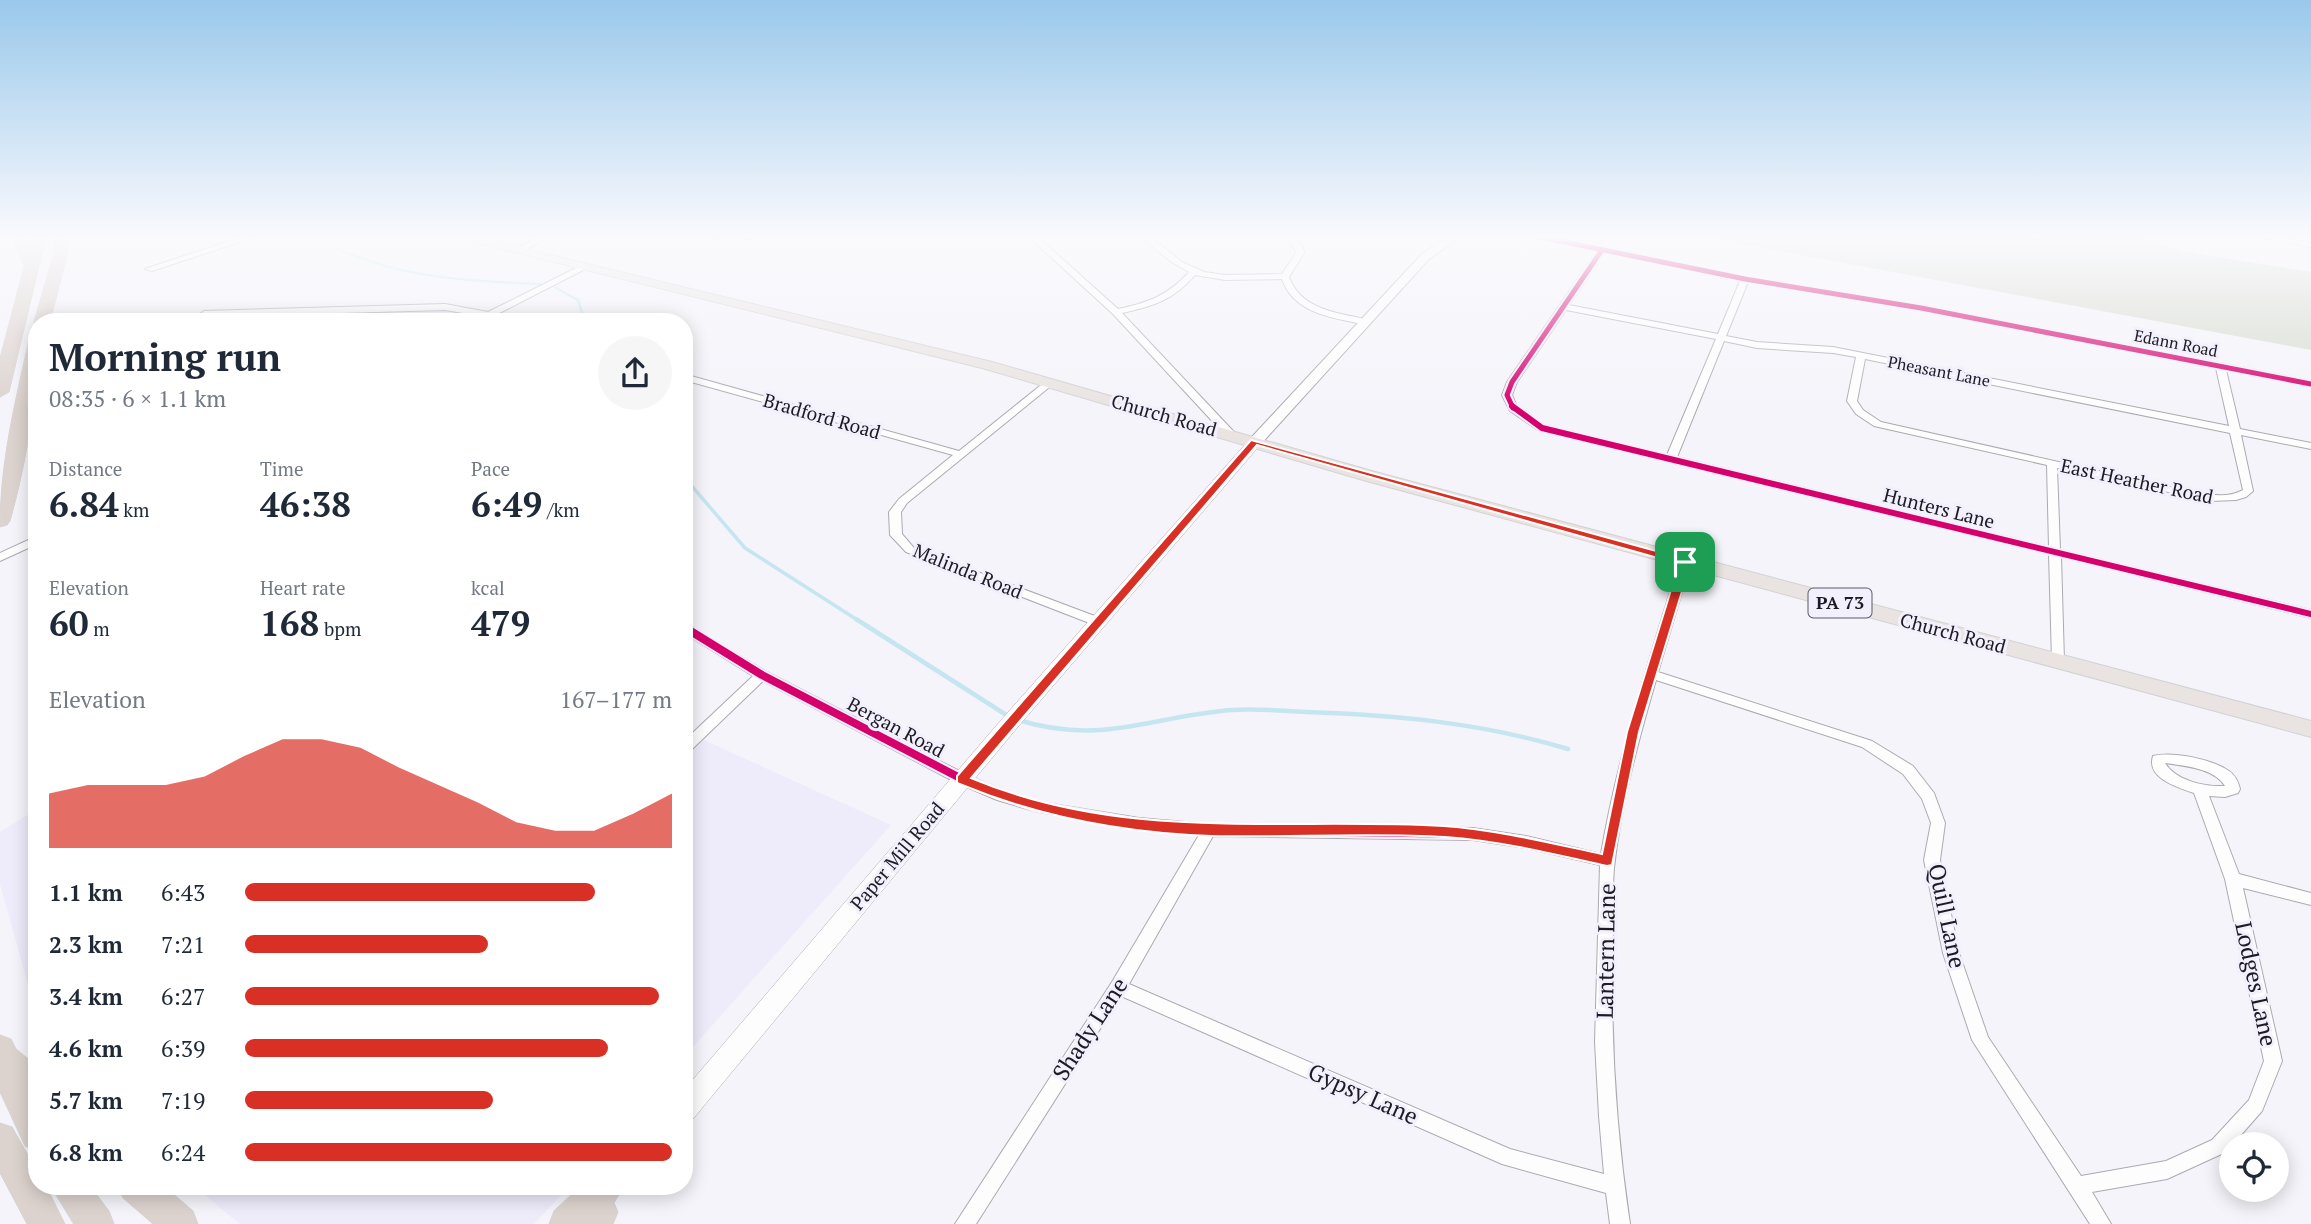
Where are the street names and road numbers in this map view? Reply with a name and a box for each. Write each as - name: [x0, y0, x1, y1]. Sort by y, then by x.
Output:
- street label: Edann Road: [2132, 324, 2220, 362]
- street label: Pheasant Lane: [1886, 350, 1992, 392]
- street label: Bradford Road: [761, 387, 884, 444]
- street label: Church Road: [1108, 388, 1220, 442]
- street label: East Heather Road: [2058, 452, 2216, 509]
- street label: Hunters Lane: [1881, 482, 1997, 533]
- street label: Malinda Road: [910, 537, 1027, 604]
- road number: PA 73: [1808, 588, 1871, 618]
- street label: Church Road: [1897, 606, 2009, 659]
- street label: Bergan Road: [843, 691, 949, 763]
- street label: Paper Mill Road: [844, 796, 949, 915]
- street label: Quill Lane: [1921, 861, 1974, 971]
- street label: Lantern Lane: [1589, 883, 1622, 1019]
- street label: Lodges Lane: [2228, 919, 2285, 1049]
- street label: Shady Lane: [1045, 971, 1134, 1086]
- street label: Gypsy Lane: [1303, 1056, 1423, 1132]

